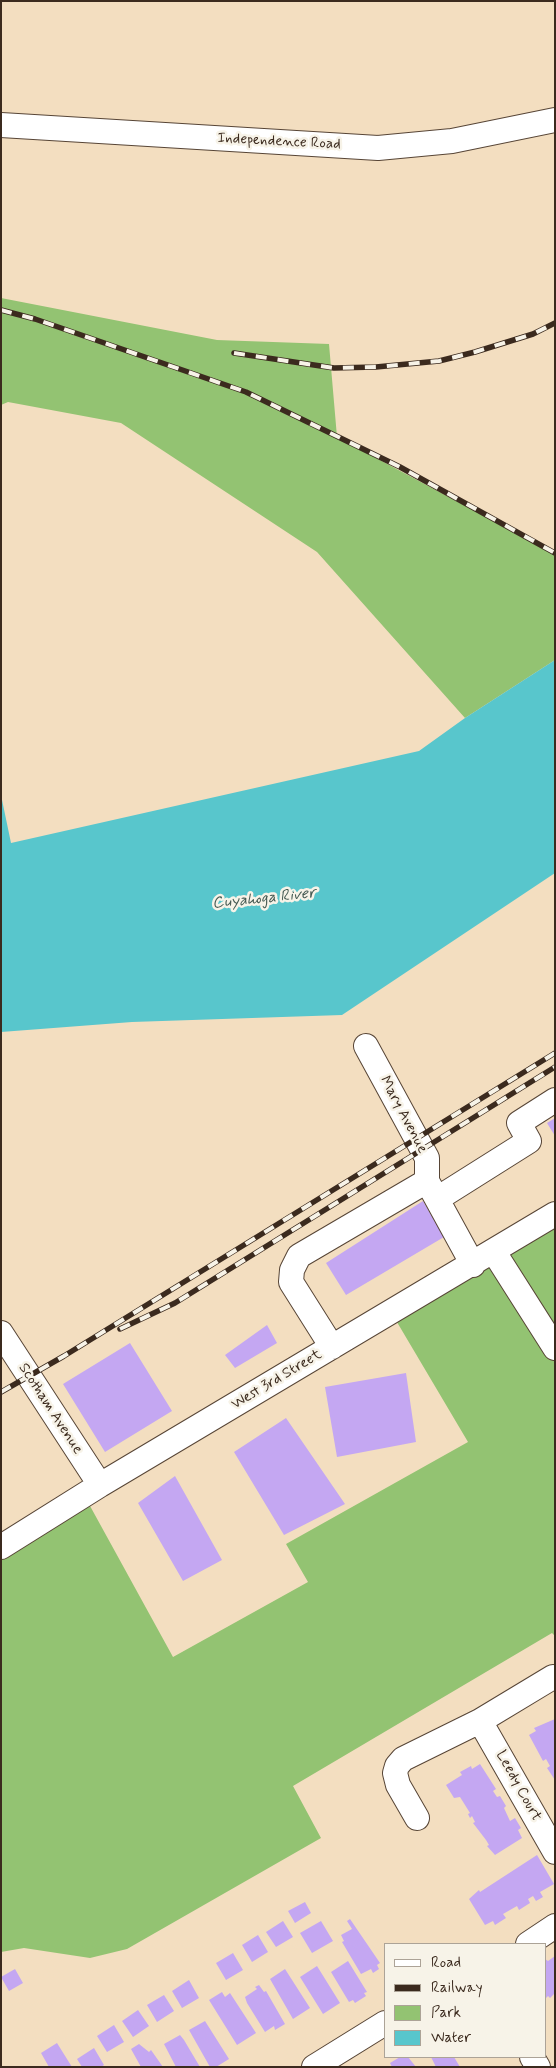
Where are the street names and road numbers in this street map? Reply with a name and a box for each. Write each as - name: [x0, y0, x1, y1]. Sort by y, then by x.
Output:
- street label: Independence Road: [217, 130, 341, 154]
- street label: Mary Avenue: [375, 1073, 431, 1157]
- street label: West 3rd Street: [229, 1346, 325, 1414]
- street label: Scotham Avenue: [14, 1360, 86, 1458]
- street label: Leedy Court: [491, 1748, 545, 1824]

